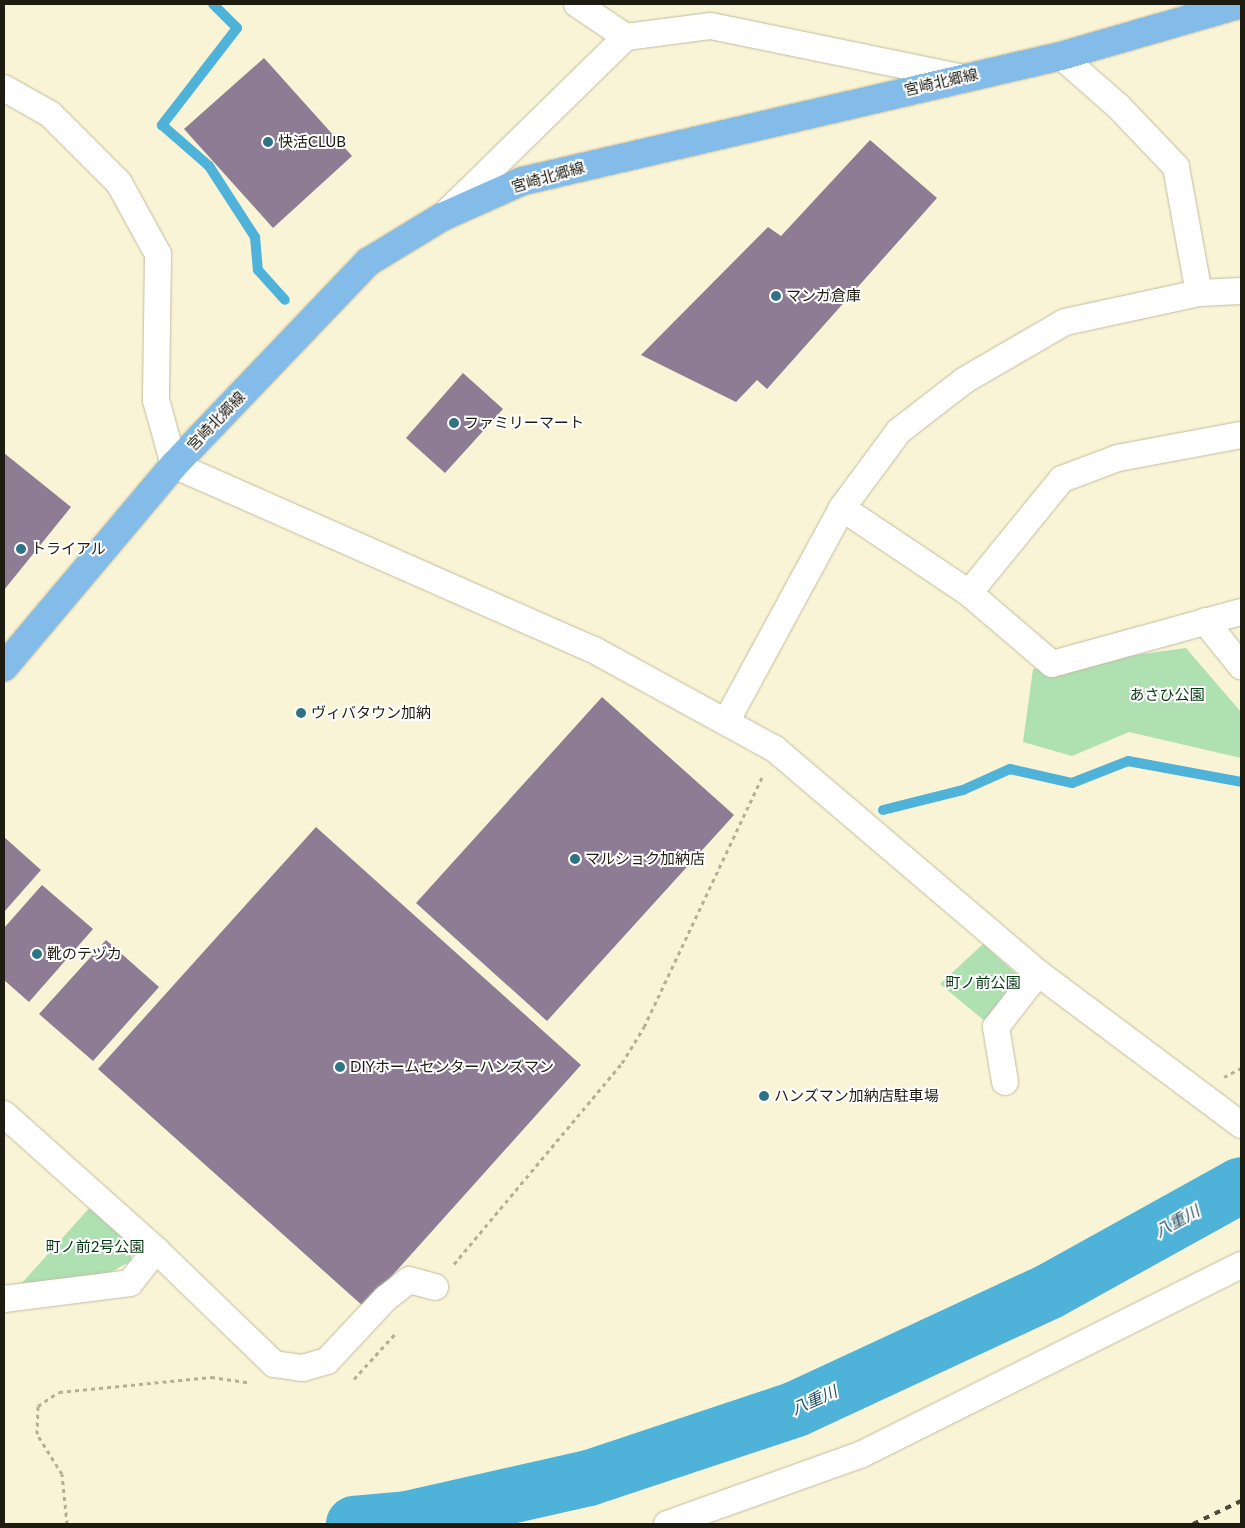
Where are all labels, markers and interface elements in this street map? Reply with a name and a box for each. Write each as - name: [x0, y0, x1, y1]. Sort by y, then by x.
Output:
- street label: 宮崎北郷線: [902, 65, 980, 99]
- place label: 快活CLUB: [278, 133, 346, 151]
- marker: 快活CLUB: [262, 136, 274, 148]
- street label: 宮崎北郷線: [509, 158, 587, 196]
- place label: マンガ倉庫: [786, 287, 861, 305]
- marker: マンガ倉庫: [770, 290, 782, 302]
- street label: 宮崎北郷線: [183, 388, 249, 454]
- place label: ファミリーマート: [464, 414, 584, 432]
- marker: ファミリーマート: [448, 417, 460, 429]
- place label: トライアル: [31, 540, 106, 558]
- marker: トライアル: [15, 543, 27, 555]
- park label: あさひ公園: [1130, 686, 1204, 704]
- place label: ヴィバタウン加納: [311, 704, 431, 722]
- marker: ヴィバタウン加納: [295, 707, 307, 719]
- place label: マルショク加納店: [585, 850, 705, 868]
- marker: マルショク加納店: [569, 853, 581, 865]
- place label: 靴のテヅカ: [47, 945, 122, 963]
- marker: 靴のテヅカ: [31, 948, 43, 960]
- park label: 町ノ前公園: [946, 974, 1020, 992]
- place label: DIYホームセンターハンズマン: [350, 1058, 555, 1076]
- marker: DIYホームセンターハンズマン: [334, 1061, 346, 1073]
- place label: ハンズマン加納店駐車場: [774, 1087, 939, 1105]
- marker: ハンズマン加納店駐車場: [758, 1090, 770, 1102]
- water label: 八重川: [1151, 1201, 1203, 1241]
- park label: 町ノ前2号公園: [46, 1238, 144, 1256]
- water label: 八重川: [788, 1381, 840, 1419]

